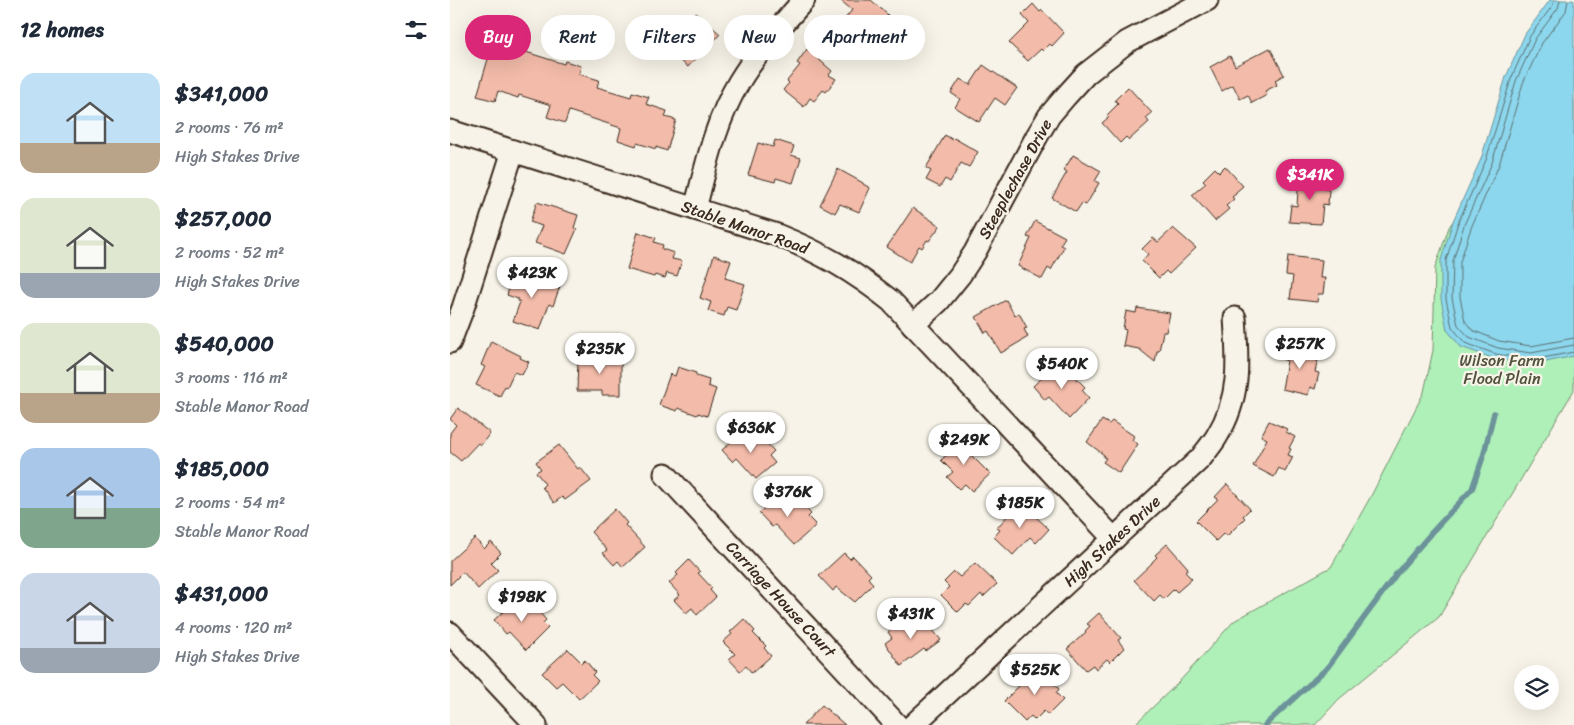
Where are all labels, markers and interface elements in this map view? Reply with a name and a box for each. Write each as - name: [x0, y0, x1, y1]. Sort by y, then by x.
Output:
- text: 12 homes: [20, 11, 104, 49]
- chip: Buy: [465, 15, 531, 60]
- chip: Rent: [541, 15, 615, 60]
- chip: Filters: [625, 15, 714, 60]
- chip: New: [724, 15, 794, 60]
- chip: Apartment: [804, 15, 925, 60]
- icon: filters: [402, 16, 430, 44]
- text: $341,000: [175, 75, 268, 113]
- icon: home: [60, 93, 120, 153]
- text: 2 rooms · 76 m²: [175, 113, 284, 142]
- street label: Steeplechase Drive: [970, 113, 1060, 245]
- text: High Stakes Drive: [175, 142, 300, 171]
- pin: $341K: [1275, 158, 1345, 201]
- text: $341K: [1287, 160, 1333, 189]
- street label: Stable Manor Road: [677, 192, 814, 263]
- text: $257,000: [175, 200, 272, 238]
- icon: home: [60, 218, 120, 278]
- text: 2 rooms · 52 m²: [175, 238, 284, 267]
- pin: $423K: [497, 256, 567, 299]
- text: $423K: [508, 258, 556, 287]
- text: High Stakes Drive: [175, 267, 300, 296]
- text: $540,000: [175, 325, 274, 363]
- pin: $257K: [1265, 328, 1335, 370]
- text: $257K: [1276, 329, 1324, 358]
- pin: $235K: [565, 332, 635, 375]
- text: $235K: [576, 334, 624, 363]
- icon: home: [60, 343, 120, 403]
- park label: Wilson Farm Flood Plain: [1459, 346, 1545, 393]
- pin: $540K: [1027, 348, 1097, 390]
- text: $540K: [1037, 349, 1087, 378]
- text: 3 rooms · 116 m²: [175, 363, 288, 392]
- text: Stable Manor Road: [175, 392, 308, 421]
- pin: $636K: [716, 412, 786, 454]
- text: $636K: [727, 413, 775, 442]
- pin: $249K: [929, 424, 999, 466]
- text: $249K: [939, 425, 989, 454]
- text: $185,000: [175, 450, 269, 488]
- icon: home: [60, 468, 120, 528]
- pin: $376K: [753, 476, 823, 518]
- text: $376K: [764, 477, 812, 506]
- pin: $185K: [985, 486, 1055, 529]
- text: 2 rooms · 54 m²: [175, 488, 285, 517]
- text: $185K: [997, 488, 1043, 517]
- street label: High Stakes Drive: [1056, 488, 1168, 594]
- text: Stable Manor Road: [175, 517, 308, 546]
- street label: Carriage House Court: [719, 534, 844, 665]
- text: $431,000: [175, 575, 268, 613]
- pin: $198K: [487, 580, 557, 623]
- text: $198K: [499, 582, 545, 611]
- icon: home: [60, 593, 120, 653]
- pin: $431K: [876, 598, 946, 640]
- text: $431K: [888, 599, 934, 628]
- text: 4 rooms · 120 m²: [175, 613, 292, 642]
- text: High Stakes Drive: [175, 642, 300, 671]
- pin: $525K: [1000, 654, 1070, 696]
- text: $525K: [1010, 655, 1060, 684]
- map controls: [1514, 665, 1559, 710]
- button: layers: [1514, 665, 1559, 710]

